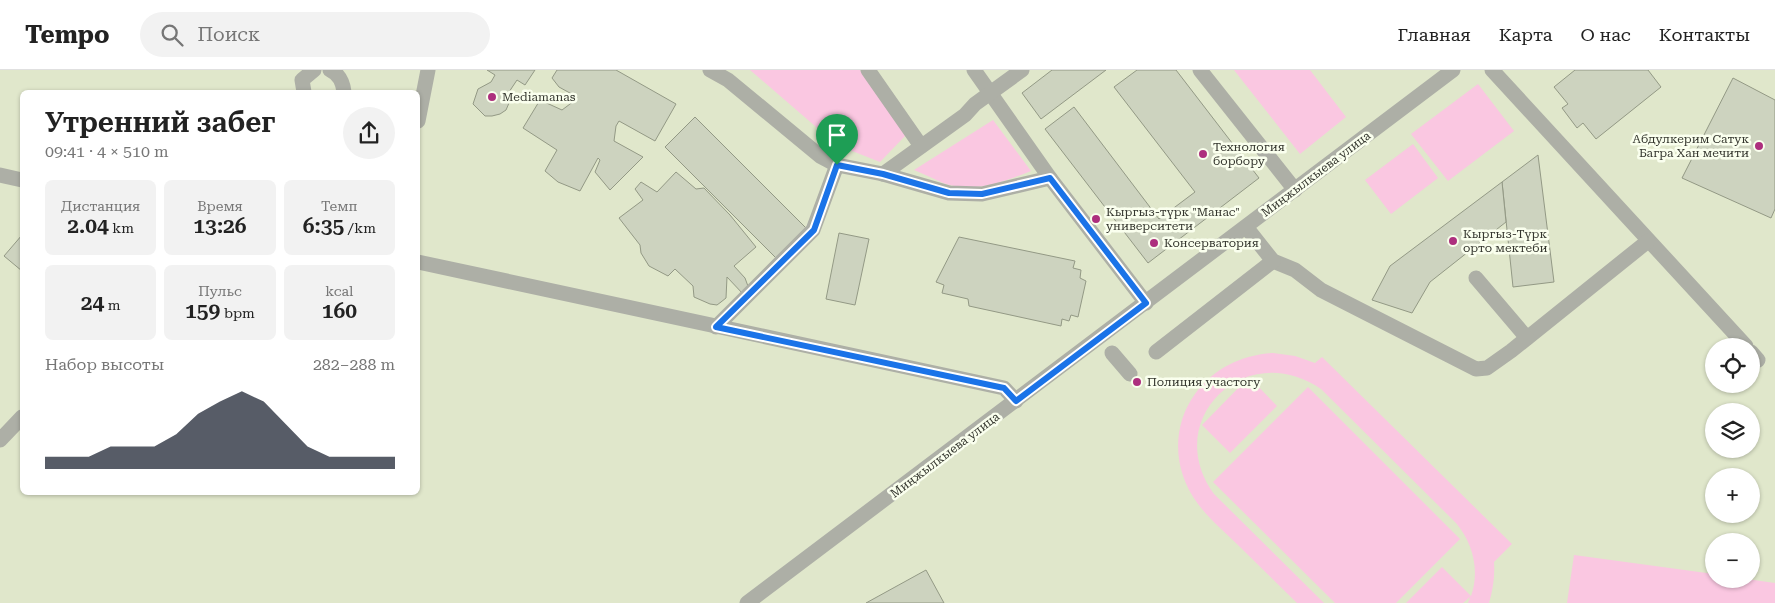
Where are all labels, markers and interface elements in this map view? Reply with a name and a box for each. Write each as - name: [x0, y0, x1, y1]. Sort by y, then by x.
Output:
- search box: [140, 12, 490, 57]
- text: Tempo: [25, 21, 110, 49]
- icon: search: [158, 21, 186, 49]
- text: Поиск: [198, 23, 260, 46]
- text: Главная: [1398, 24, 1471, 45]
- text: Карта: [1499, 24, 1553, 45]
- text: О нас: [1581, 24, 1631, 45]
- text: Контакты: [1659, 24, 1750, 45]
- place label: Mediamanas: [502, 90, 576, 104]
- marker: Mediamanas: [486, 91, 498, 103]
- text: Утренний забег: [45, 106, 276, 139]
- button: share: [343, 107, 395, 159]
- pin: [816, 114, 858, 165]
- icon: arrive: [823, 121, 851, 149]
- street label: Миңжылкыева улица: [1259, 128, 1374, 220]
- place label: Абдулкерим Сатук Багра Хан мечити: [1633, 132, 1749, 160]
- place label: Технология борбору: [1213, 140, 1285, 168]
- marker: Абдулкерим Сатук Багра Хан мечити: [1753, 140, 1765, 152]
- text: 09:41 · 4 × 510 m: [45, 142, 169, 161]
- marker: Технология борбору: [1197, 148, 1209, 160]
- text: Дистанция: [61, 198, 140, 214]
- text: Время: [197, 198, 243, 214]
- text: Темп: [321, 198, 358, 214]
- place label: Кыргыз-түрк "Манас" университети: [1106, 205, 1240, 233]
- marker: Кыргыз-түрк "Манас" университети: [1090, 213, 1102, 225]
- text: 2.04: [67, 214, 109, 238]
- text: 13:26: [193, 214, 247, 238]
- text: 6:35: [303, 214, 344, 238]
- text: km: [109, 220, 134, 236]
- text: /km: [344, 220, 376, 236]
- place label: Кыргыз-Түрк орто мектеби: [1463, 227, 1548, 255]
- marker: Кыргыз-Түрк орто мектеби: [1447, 235, 1459, 247]
- place label: Консерватория: [1164, 236, 1259, 250]
- marker: Консерватория: [1148, 237, 1160, 249]
- text: Пульс: [198, 283, 242, 299]
- text: kcal: [325, 283, 353, 299]
- text: 24: [81, 291, 104, 315]
- text: m: [104, 297, 121, 313]
- text: 159: [185, 299, 220, 323]
- text: 160: [322, 299, 357, 323]
- text: bpm: [220, 305, 255, 321]
- map controls: [1705, 338, 1760, 588]
- button: locate: [1705, 338, 1760, 393]
- text: Набор высоты: [45, 355, 164, 374]
- text: 282–288 m: [313, 355, 395, 374]
- place label: Полиция участогу: [1147, 375, 1261, 389]
- marker: Полиция участогу: [1131, 376, 1143, 388]
- button: layers: [1705, 403, 1760, 458]
- street label: Миңжылкыева улица: [888, 409, 1003, 501]
- button: +: [1705, 468, 1760, 523]
- button: −: [1705, 533, 1760, 588]

